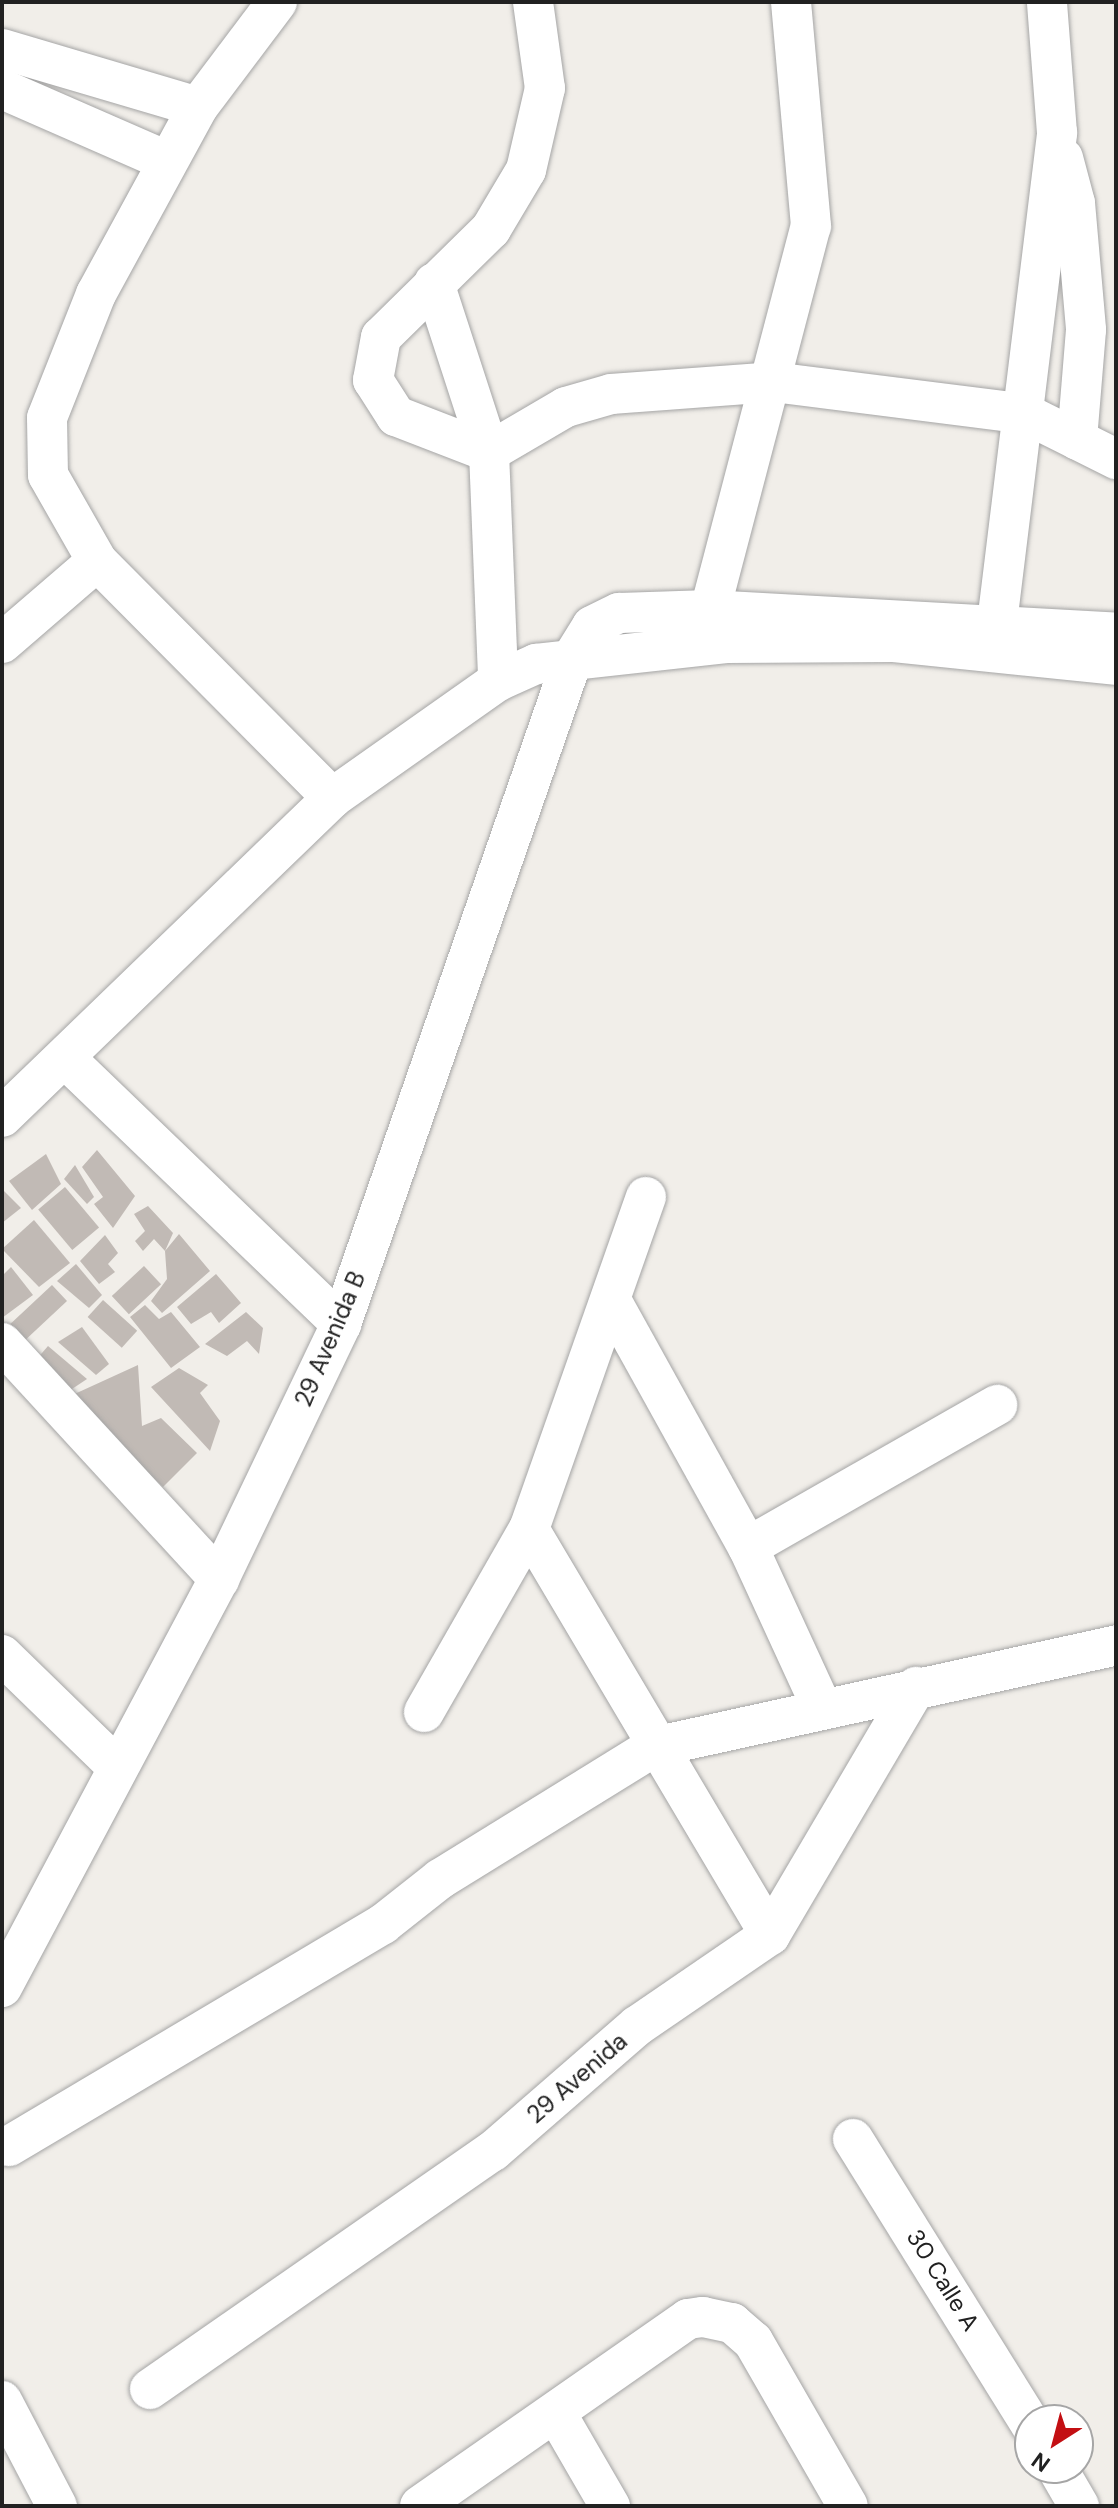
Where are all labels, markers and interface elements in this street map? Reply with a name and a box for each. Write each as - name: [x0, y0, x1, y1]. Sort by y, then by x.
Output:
- street label: 29 Avenida B: [289, 1267, 371, 1411]
- street label: 29 Avenida: [521, 2027, 633, 2129]
- street label: 30 Calle A: [901, 2224, 985, 2336]
- north arrow: [1014, 2404, 1094, 2484]
- text: N: [1026, 2446, 1056, 2479]

